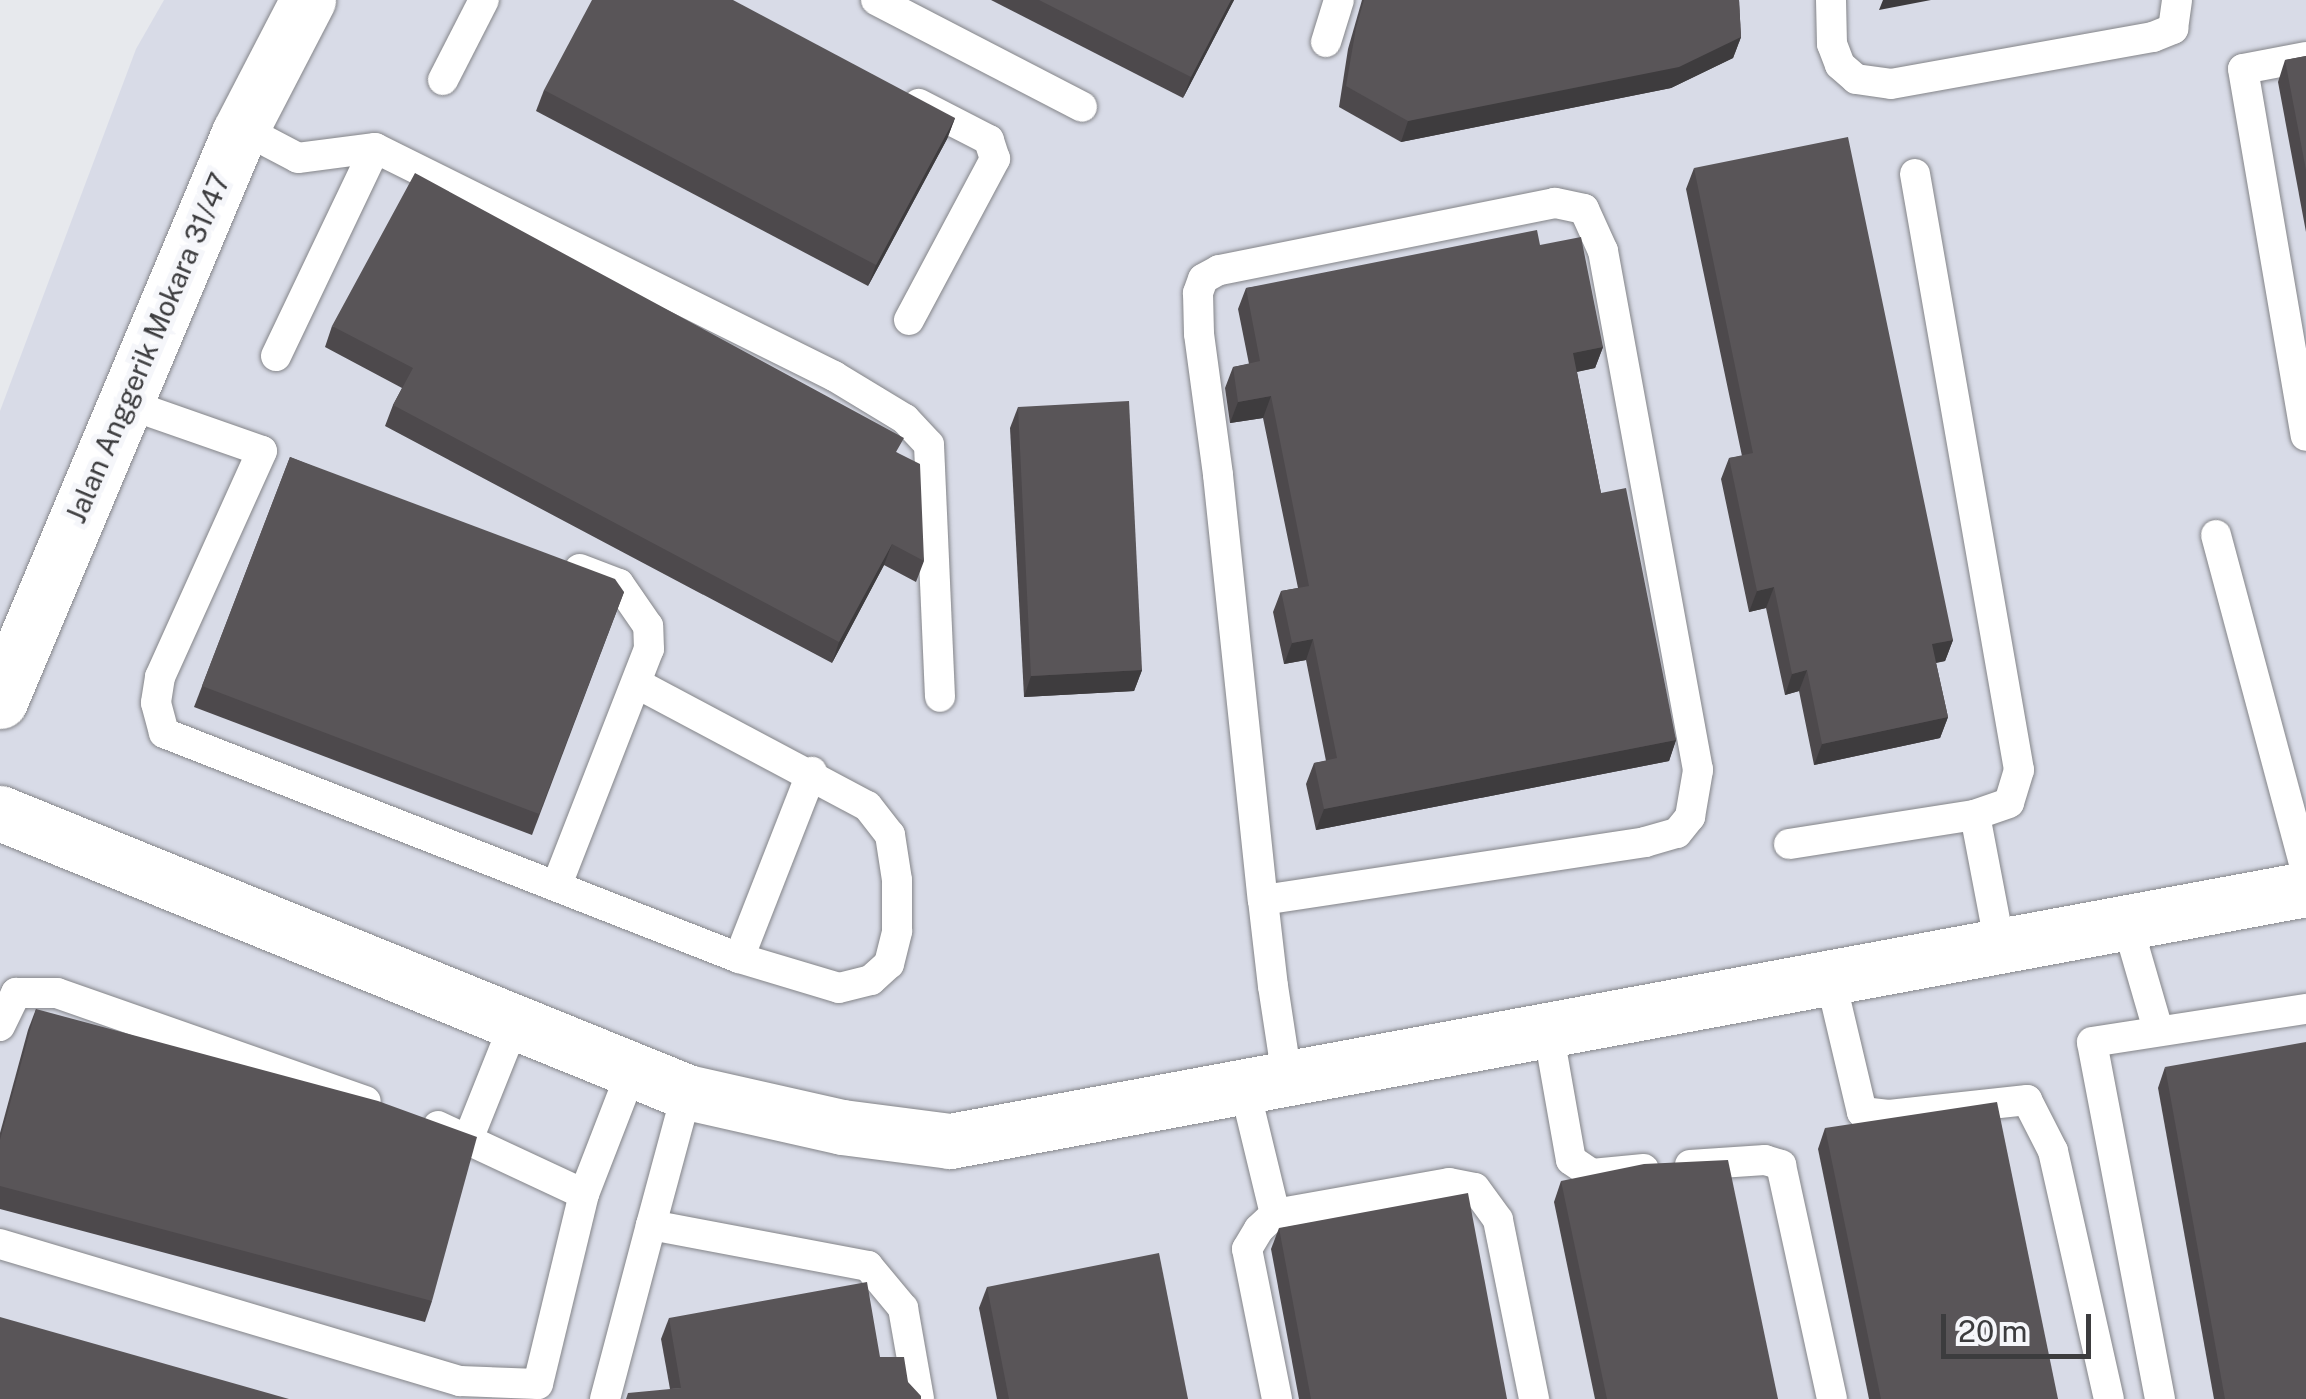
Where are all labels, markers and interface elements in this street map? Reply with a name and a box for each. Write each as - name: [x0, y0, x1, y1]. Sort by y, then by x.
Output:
- street label: Jalan Anggerik Mokara 31/47: [59, 168, 237, 528]
- scale bar: [1946, 1294, 2096, 1356]
- text: 20 m: [1958, 1313, 2027, 1349]

